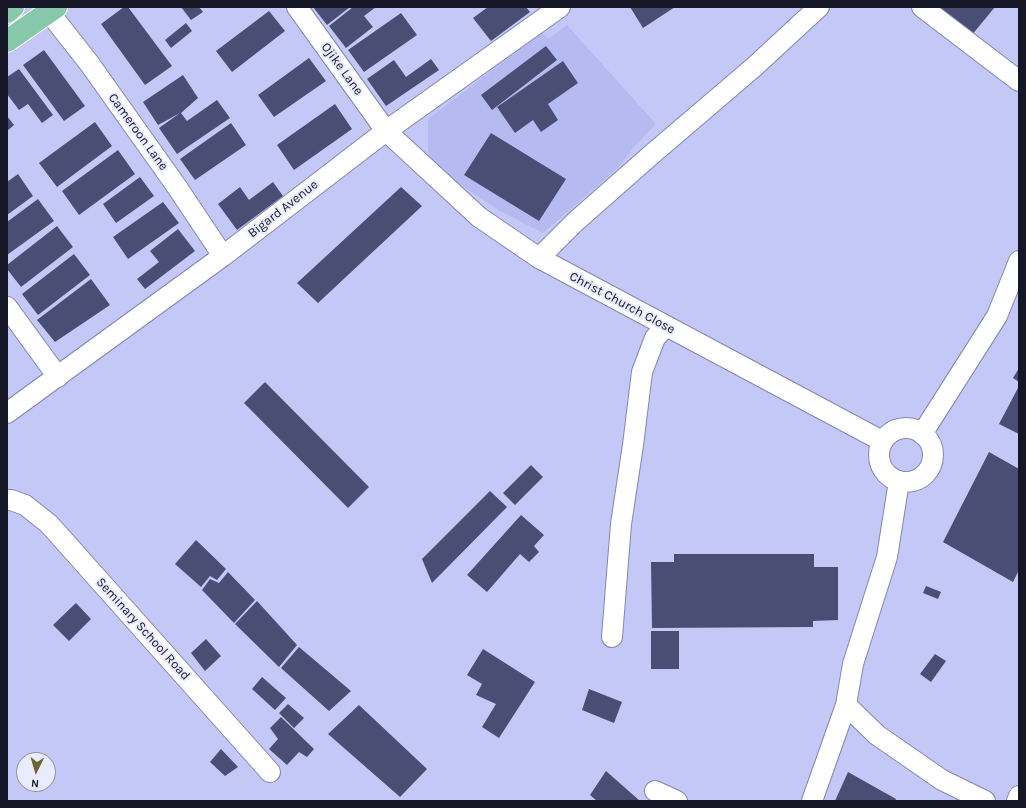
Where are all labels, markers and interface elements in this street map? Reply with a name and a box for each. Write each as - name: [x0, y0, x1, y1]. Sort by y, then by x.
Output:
- street label: Ojike Lane: [318, 40, 366, 98]
- street label: Cameroon Lane: [105, 90, 171, 174]
- street label: Bigard Avenue: [245, 177, 321, 241]
- street label: Christ Church Close: [566, 269, 678, 337]
- street label: Seminary School Road: [93, 574, 193, 684]
- north arrow: [16, 752, 56, 792]
- text: N: [31, 777, 40, 790]

